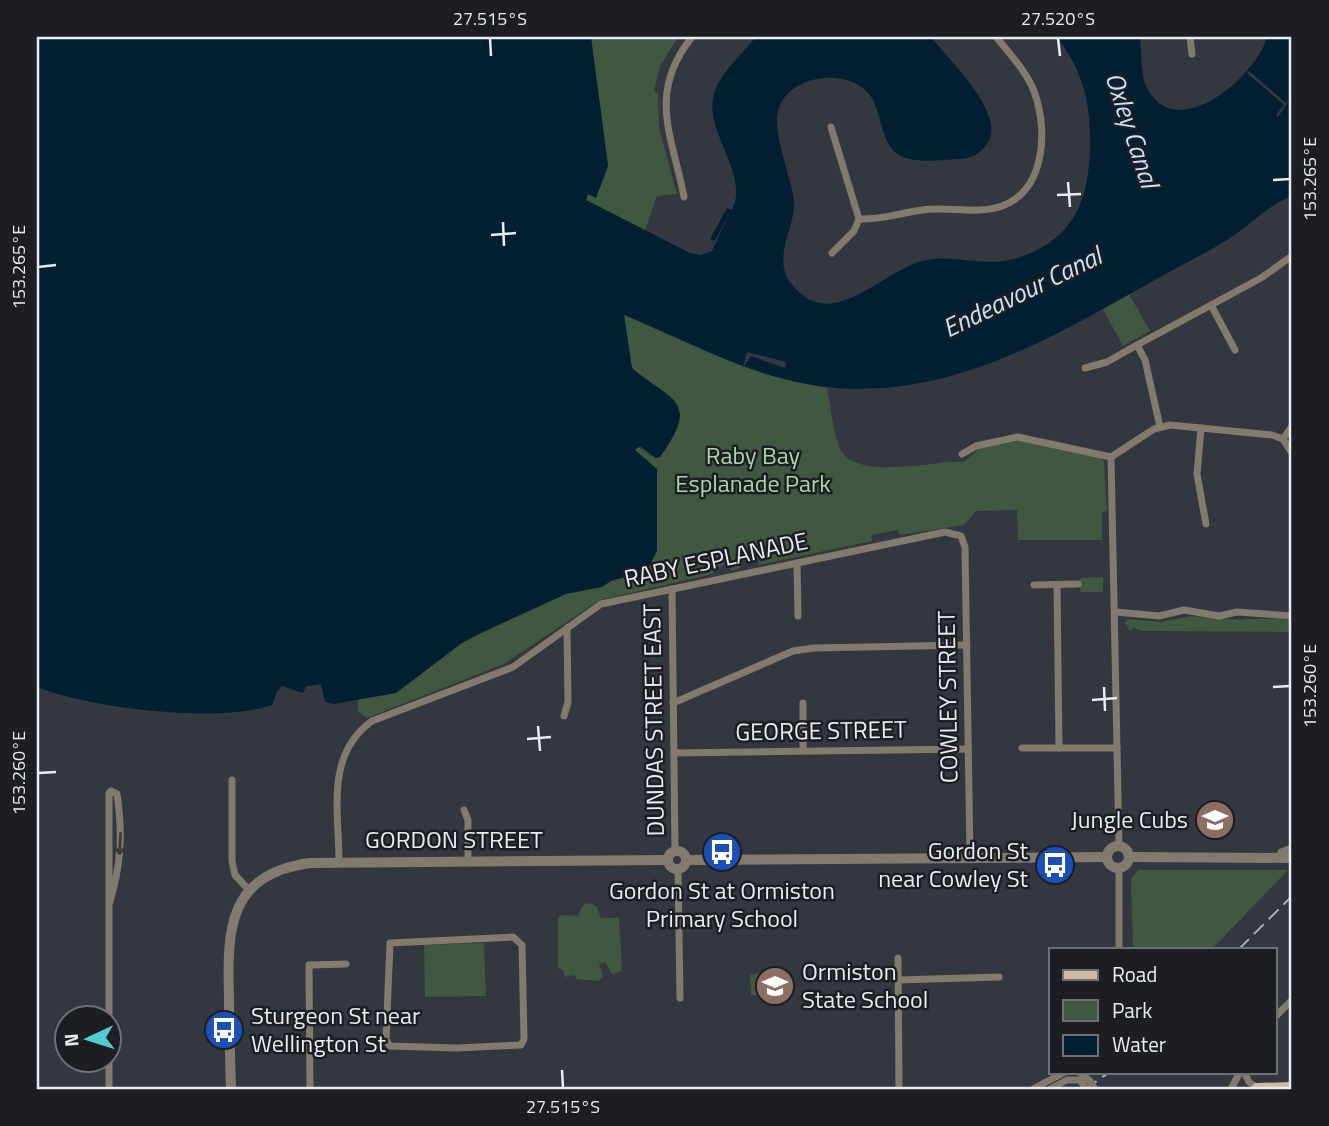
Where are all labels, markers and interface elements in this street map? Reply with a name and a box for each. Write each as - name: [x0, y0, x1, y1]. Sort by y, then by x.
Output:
- text: 27.515°S: [453, 5, 527, 32]
- text: 27.520°S: [1021, 5, 1095, 32]
- water label: Oxley Canal: [1095, 67, 1171, 196]
- text: 153.265°E: [1296, 137, 1323, 221]
- text: 153.265°E: [5, 225, 32, 309]
- water label: Endeavour Canal: [936, 235, 1111, 347]
- park label: Raby Bay Esplanade Park: [675, 437, 831, 501]
- street label: RABY ESPLANADE: [621, 522, 811, 596]
- street label: DUNDAS STREET EAST: [633, 603, 673, 837]
- street label: COWLEY STREET: [927, 610, 967, 784]
- text: 153.260°E: [1296, 644, 1323, 728]
- street label: GEORGE STREET: [735, 711, 907, 749]
- text: 153.260°E: [5, 731, 32, 815]
- school or university icon: Jungle Cubs: [1194, 799, 1236, 841]
- place label: Jungle Cubs: [1071, 801, 1188, 837]
- street label: GORDON STREET: [365, 821, 543, 857]
- bus stop icon: Gordon St at Ormiston Primary School: [701, 831, 743, 873]
- one-way arrow: [114, 832, 127, 855]
- place label: Gordon St near Cowley St: [878, 832, 1029, 896]
- bus stop icon: Gordon St near Cowley St: [1034, 844, 1076, 886]
- place label: Gordon St at Ormiston Primary School: [609, 872, 835, 936]
- legend: [1049, 948, 1276, 1074]
- place label: Ormiston State School: [802, 953, 928, 1017]
- text: Road: [1112, 958, 1157, 990]
- school or university icon: Ormiston State School: [754, 965, 796, 1007]
- text: Park: [1112, 994, 1152, 1026]
- place label: Sturgeon St near Wellington St: [251, 997, 420, 1061]
- north arrow: [52, 1004, 122, 1074]
- bus stop icon: Sturgeon St near Wellington St: [203, 1009, 245, 1051]
- text: Water: [1112, 1028, 1166, 1060]
- text: N: [56, 1033, 85, 1048]
- text: 27.515°S: [526, 1093, 600, 1120]

